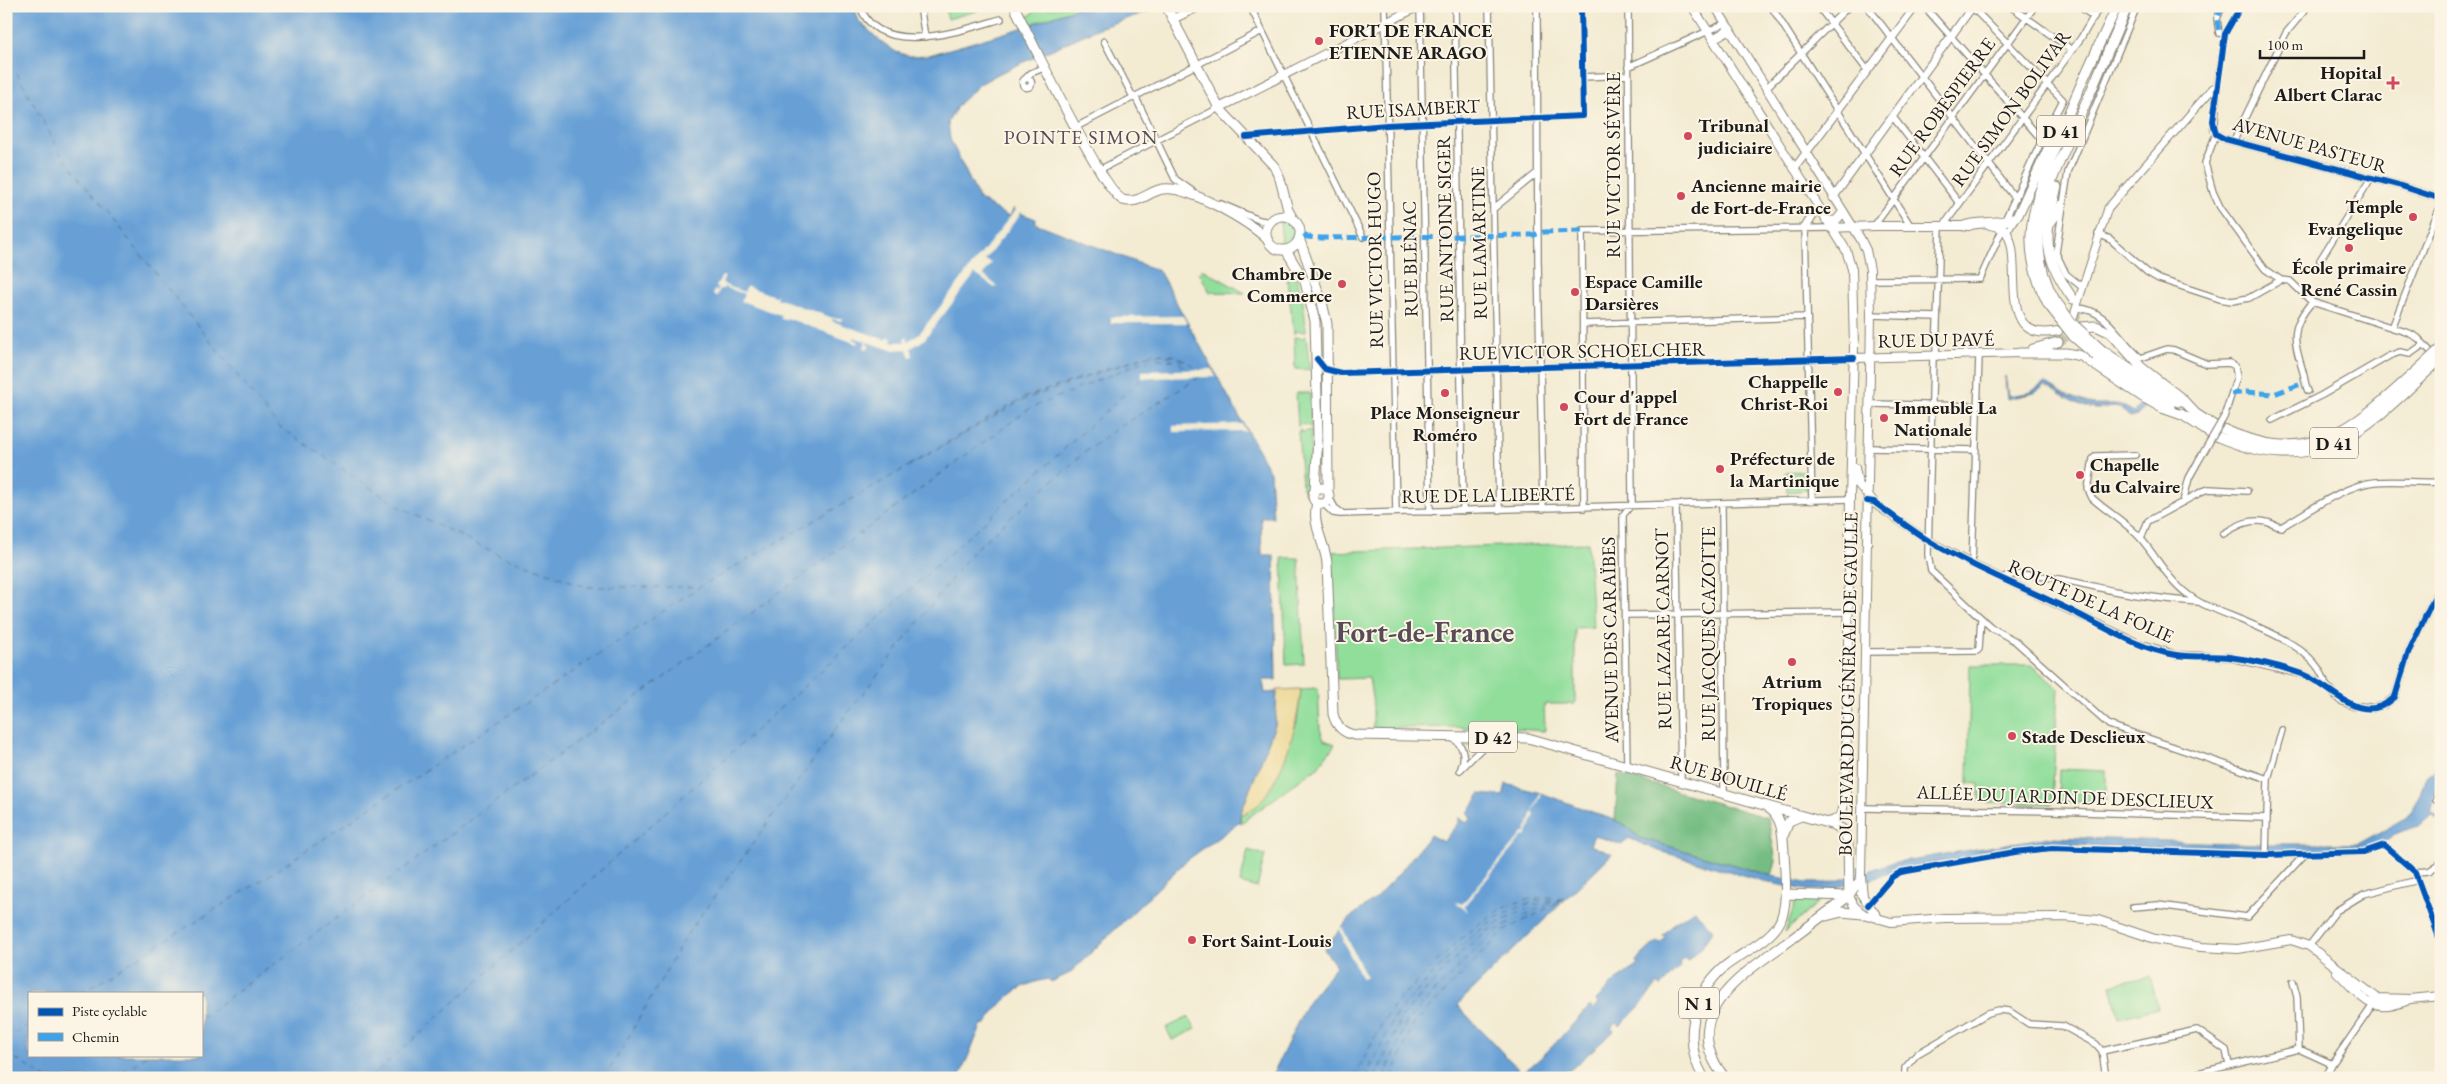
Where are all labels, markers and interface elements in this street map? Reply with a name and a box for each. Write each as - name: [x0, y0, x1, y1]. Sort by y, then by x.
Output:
- place label: FORT DE FRANCE ETIENNE ARAGO: [1329, 18, 1492, 65]
- street label: RUE SIMON BOLIVAR: [1946, 24, 2077, 191]
- scale bar: [2260, 28, 2363, 60]
- street label: RUE ROBESPIERRE: [1883, 32, 2001, 182]
- marker: FORT DE FRANCE ETIENNE ARAGO: [1313, 35, 1325, 47]
- text: 100 m: [2267, 35, 2304, 54]
- place label: Hopital Albert Clarac: [2273, 60, 2383, 107]
- street label: RUE VICTOR SÉVÈRE: [1601, 72, 1626, 258]
- marker: Hopital Albert Clarac: [2386, 76, 2400, 90]
- street label: RUE ISAMBERT: [1345, 93, 1481, 125]
- street label: AVENUE PASTEUR: [2229, 111, 2390, 179]
- place label: Tribunal judiciaire: [1697, 113, 1773, 160]
- road number: D 41: [2037, 115, 2085, 146]
- district label: POINTE SIMON: [1004, 124, 1158, 150]
- marker: Tribunal judiciaire: [1682, 130, 1694, 142]
- street label: RUE ANTOINE SIGER: [1431, 135, 1459, 322]
- street label: RUE LAMARTINE: [1465, 166, 1493, 320]
- street label: RUE VICTOR HUGO: [1361, 171, 1389, 349]
- place label: Ancienne mairie de Fort-de-France: [1690, 173, 1831, 220]
- marker: Ancienne mairie de Fort-de-France: [1675, 190, 1687, 202]
- place label: Temple Evangelique: [2308, 194, 2403, 241]
- street label: RUE BLÉNAC: [1396, 201, 1424, 317]
- marker: Temple Evangelique: [2407, 211, 2419, 223]
- marker: École primaire René Cassin: [2343, 242, 2355, 254]
- place label: École primaire René Cassin: [2292, 255, 2406, 302]
- place label: Chambre De Commerce: [1232, 261, 1332, 308]
- place label: Espace Camille Darsières: [1585, 269, 1703, 316]
- marker: Chambre De Commerce: [1336, 278, 1348, 290]
- marker: Espace Camille Darsières: [1569, 286, 1581, 298]
- street label: RUE DU PAVÉ: [1877, 326, 1995, 354]
- street label: RUE VICTOR SCHOELCHER: [1459, 336, 1706, 366]
- place label: Chappelle Christ-Roi: [1741, 369, 1828, 416]
- place label: Cour d'appel Fort de France: [1574, 384, 1688, 431]
- marker: Chappelle Christ-Roi: [1832, 386, 1844, 398]
- marker: Place Monseigneur Roméro: [1439, 387, 1451, 399]
- place label: Immeuble La Nationale: [1894, 395, 1998, 442]
- place label: Place Monseigneur Roméro: [1370, 400, 1520, 447]
- marker: Cour d'appel Fort de France: [1558, 401, 1570, 413]
- marker: Immeuble La Nationale: [1878, 412, 1890, 424]
- road number: D 41: [2310, 428, 2358, 458]
- place label: Préfecture de la Martinique: [1730, 446, 1839, 493]
- place label: Chapelle du Calvaire: [2090, 452, 2180, 499]
- marker: Préfecture de la Martinique: [1714, 463, 1726, 475]
- marker: Chapelle du Calvaire: [2074, 469, 2086, 481]
- street label: RUE DE LA LIBERTÉ: [1401, 481, 1575, 509]
- street label: BOULEVARD DU GÉNÉRAL DE GAULLE: [1832, 511, 1864, 856]
- street label: RUE JACQUES CAZOTTE: [1696, 526, 1721, 741]
- street label: RUE LAZARE CARNOT: [1649, 528, 1677, 730]
- street label: AVENUE DES CARAÏBES: [1596, 536, 1624, 744]
- street label: ROUTE DE LA FOLIE: [2004, 553, 2178, 649]
- district label: Fort-de-France: [1336, 613, 1514, 651]
- marker: Atrium Tropiques: [1786, 656, 1798, 668]
- place label: Atrium Tropiques: [1752, 669, 1833, 716]
- road number: D 42: [1469, 722, 1517, 752]
- place label: Stade Desclieux: [2022, 724, 2146, 749]
- marker: Stade Desclieux: [2006, 730, 2018, 742]
- street label: RUE BOUILLÉ: [1667, 749, 1791, 807]
- street label: ALLÉE DU JARDIN DE DESCLIEUX: [1915, 779, 2215, 815]
- place label: Fort Saint-Louis: [1202, 928, 1332, 953]
- marker: Fort Saint-Louis: [1186, 934, 1198, 946]
- road number: N 1: [1679, 988, 1719, 1018]
- legend: [28, 992, 202, 1056]
- text: Piste cyclable: [72, 1001, 147, 1020]
- text: Chemin: [72, 1027, 120, 1046]

